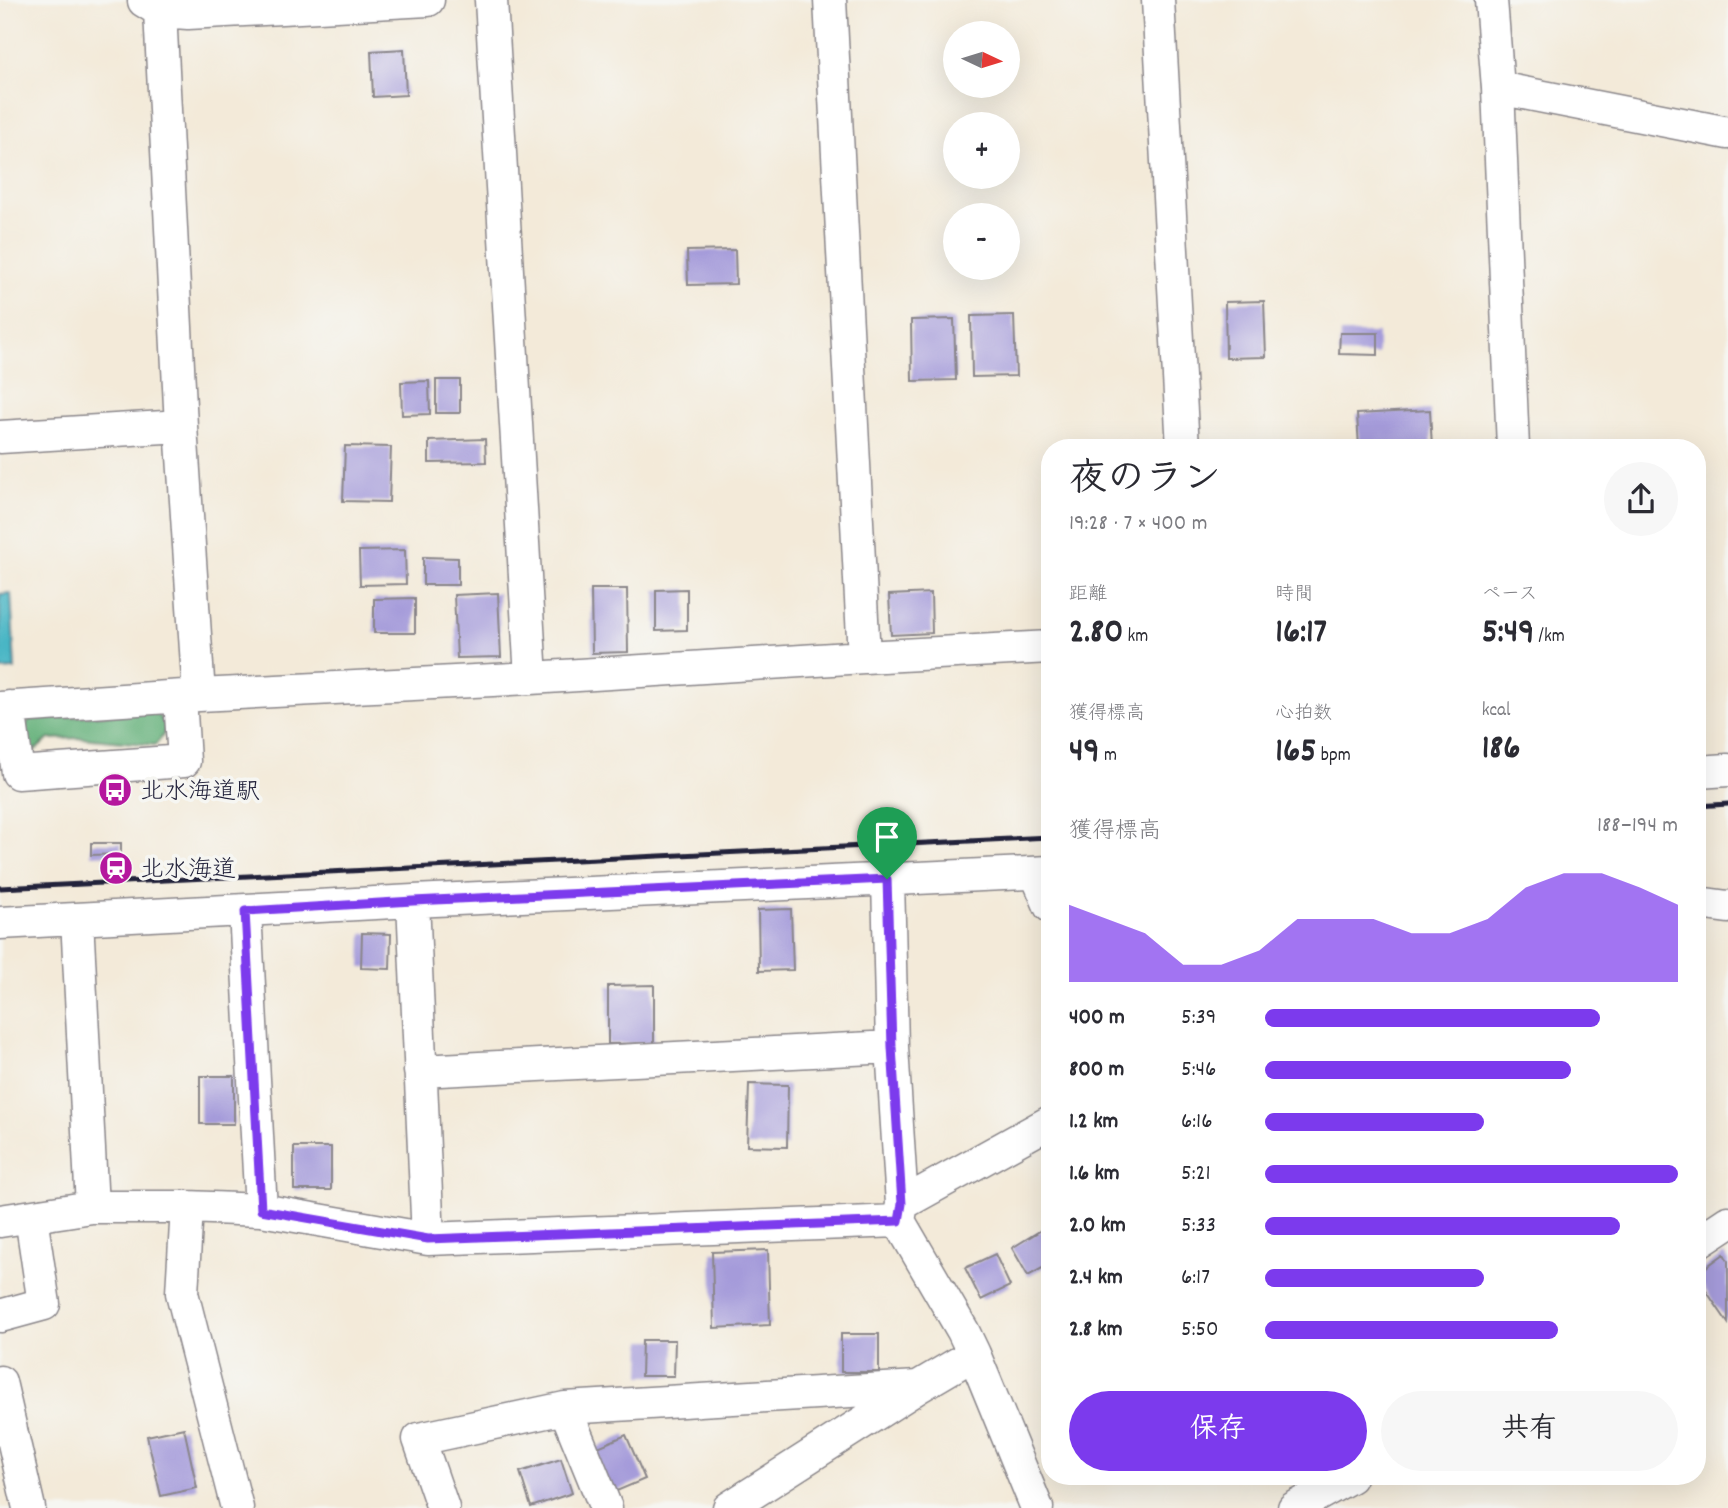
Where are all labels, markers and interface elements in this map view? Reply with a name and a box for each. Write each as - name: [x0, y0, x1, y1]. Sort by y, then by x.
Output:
- north arrow: [943, 21, 1020, 98]
- map controls: [943, 21, 1020, 280]
- button: +: [943, 112, 1020, 189]
- button: −: [943, 203, 1020, 280]
- text: 夜のラン: [1069, 454, 1221, 509]
- button: share: [1604, 462, 1678, 536]
- text: 19:28 · 7 × 400 m: [1069, 508, 1207, 541]
- text: 距離: [1069, 582, 1107, 609]
- text: 時間: [1275, 582, 1313, 609]
- text: ペース: [1482, 582, 1538, 609]
- text: 2.80: [1069, 609, 1123, 659]
- text: 16:17: [1275, 609, 1327, 659]
- text: 5:49: [1482, 609, 1534, 659]
- text: km: [1123, 624, 1148, 651]
- text: /km: [1534, 624, 1565, 651]
- text: kcal: [1482, 698, 1511, 725]
- text: 獲得標高: [1069, 701, 1145, 728]
- text: 心拍数: [1275, 701, 1332, 728]
- text: 186: [1482, 725, 1521, 775]
- text: 49: [1069, 728, 1100, 778]
- text: 165: [1275, 728, 1316, 778]
- text: m: [1100, 743, 1117, 770]
- text: bpm: [1316, 743, 1351, 770]
- bus stop icon: 北水海道駅: [96, 771, 134, 809]
- place label: 北水海道駅: [140, 776, 260, 810]
- pin: [857, 807, 917, 879]
- text: 188–194 m: [1597, 810, 1678, 843]
- text: 獲得標高: [1069, 816, 1161, 849]
- icon: arrive: [868, 818, 906, 856]
- station icon: 北水海道: [97, 849, 135, 887]
- place label: 北水海道: [140, 854, 236, 888]
- text: 400 m: [1069, 1002, 1125, 1035]
- text: 5:39: [1181, 1002, 1216, 1035]
- text: 800 m: [1069, 1054, 1124, 1087]
- text: 5:46: [1181, 1054, 1216, 1087]
- text: 1.2 km: [1069, 1106, 1118, 1139]
- text: 6:16: [1181, 1106, 1212, 1139]
- text: 1.6 km: [1069, 1158, 1120, 1191]
- text: 5:21: [1181, 1158, 1211, 1191]
- text: 2.0 km: [1069, 1210, 1126, 1243]
- text: 5:33: [1181, 1210, 1216, 1243]
- text: 2.4 km: [1069, 1262, 1123, 1295]
- text: 6:17: [1181, 1262, 1210, 1295]
- text: 2.8 km: [1069, 1314, 1123, 1347]
- text: 5:50: [1181, 1314, 1219, 1347]
- button: 保存: [1069, 1391, 1367, 1471]
- button: 共有: [1381, 1391, 1678, 1471]

